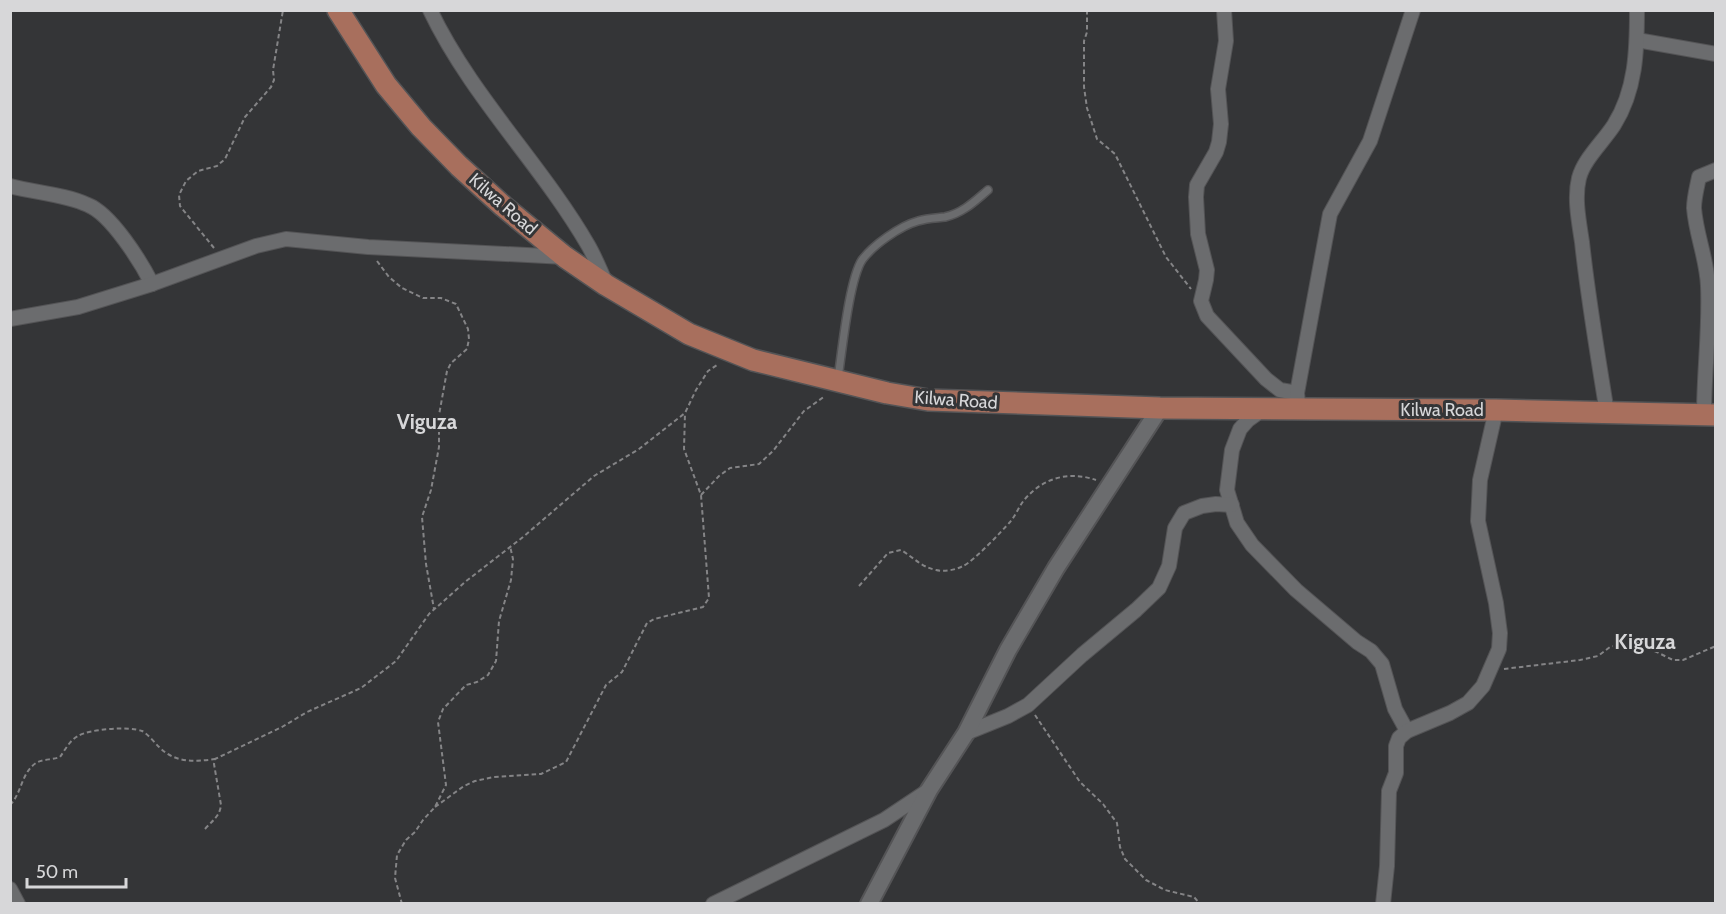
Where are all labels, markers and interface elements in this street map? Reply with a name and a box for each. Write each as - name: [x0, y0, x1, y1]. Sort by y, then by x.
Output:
- street label: Kilwa Road: [464, 168, 542, 240]
- street label: Kilwa Road: [914, 386, 998, 414]
- street label: Kilwa Road: [1400, 399, 1484, 421]
- district label: Viguza: [397, 409, 458, 434]
- district label: Kiguza: [1614, 629, 1676, 654]
- scale bar: [27, 851, 126, 889]
- text: 50 m: [36, 861, 78, 883]

